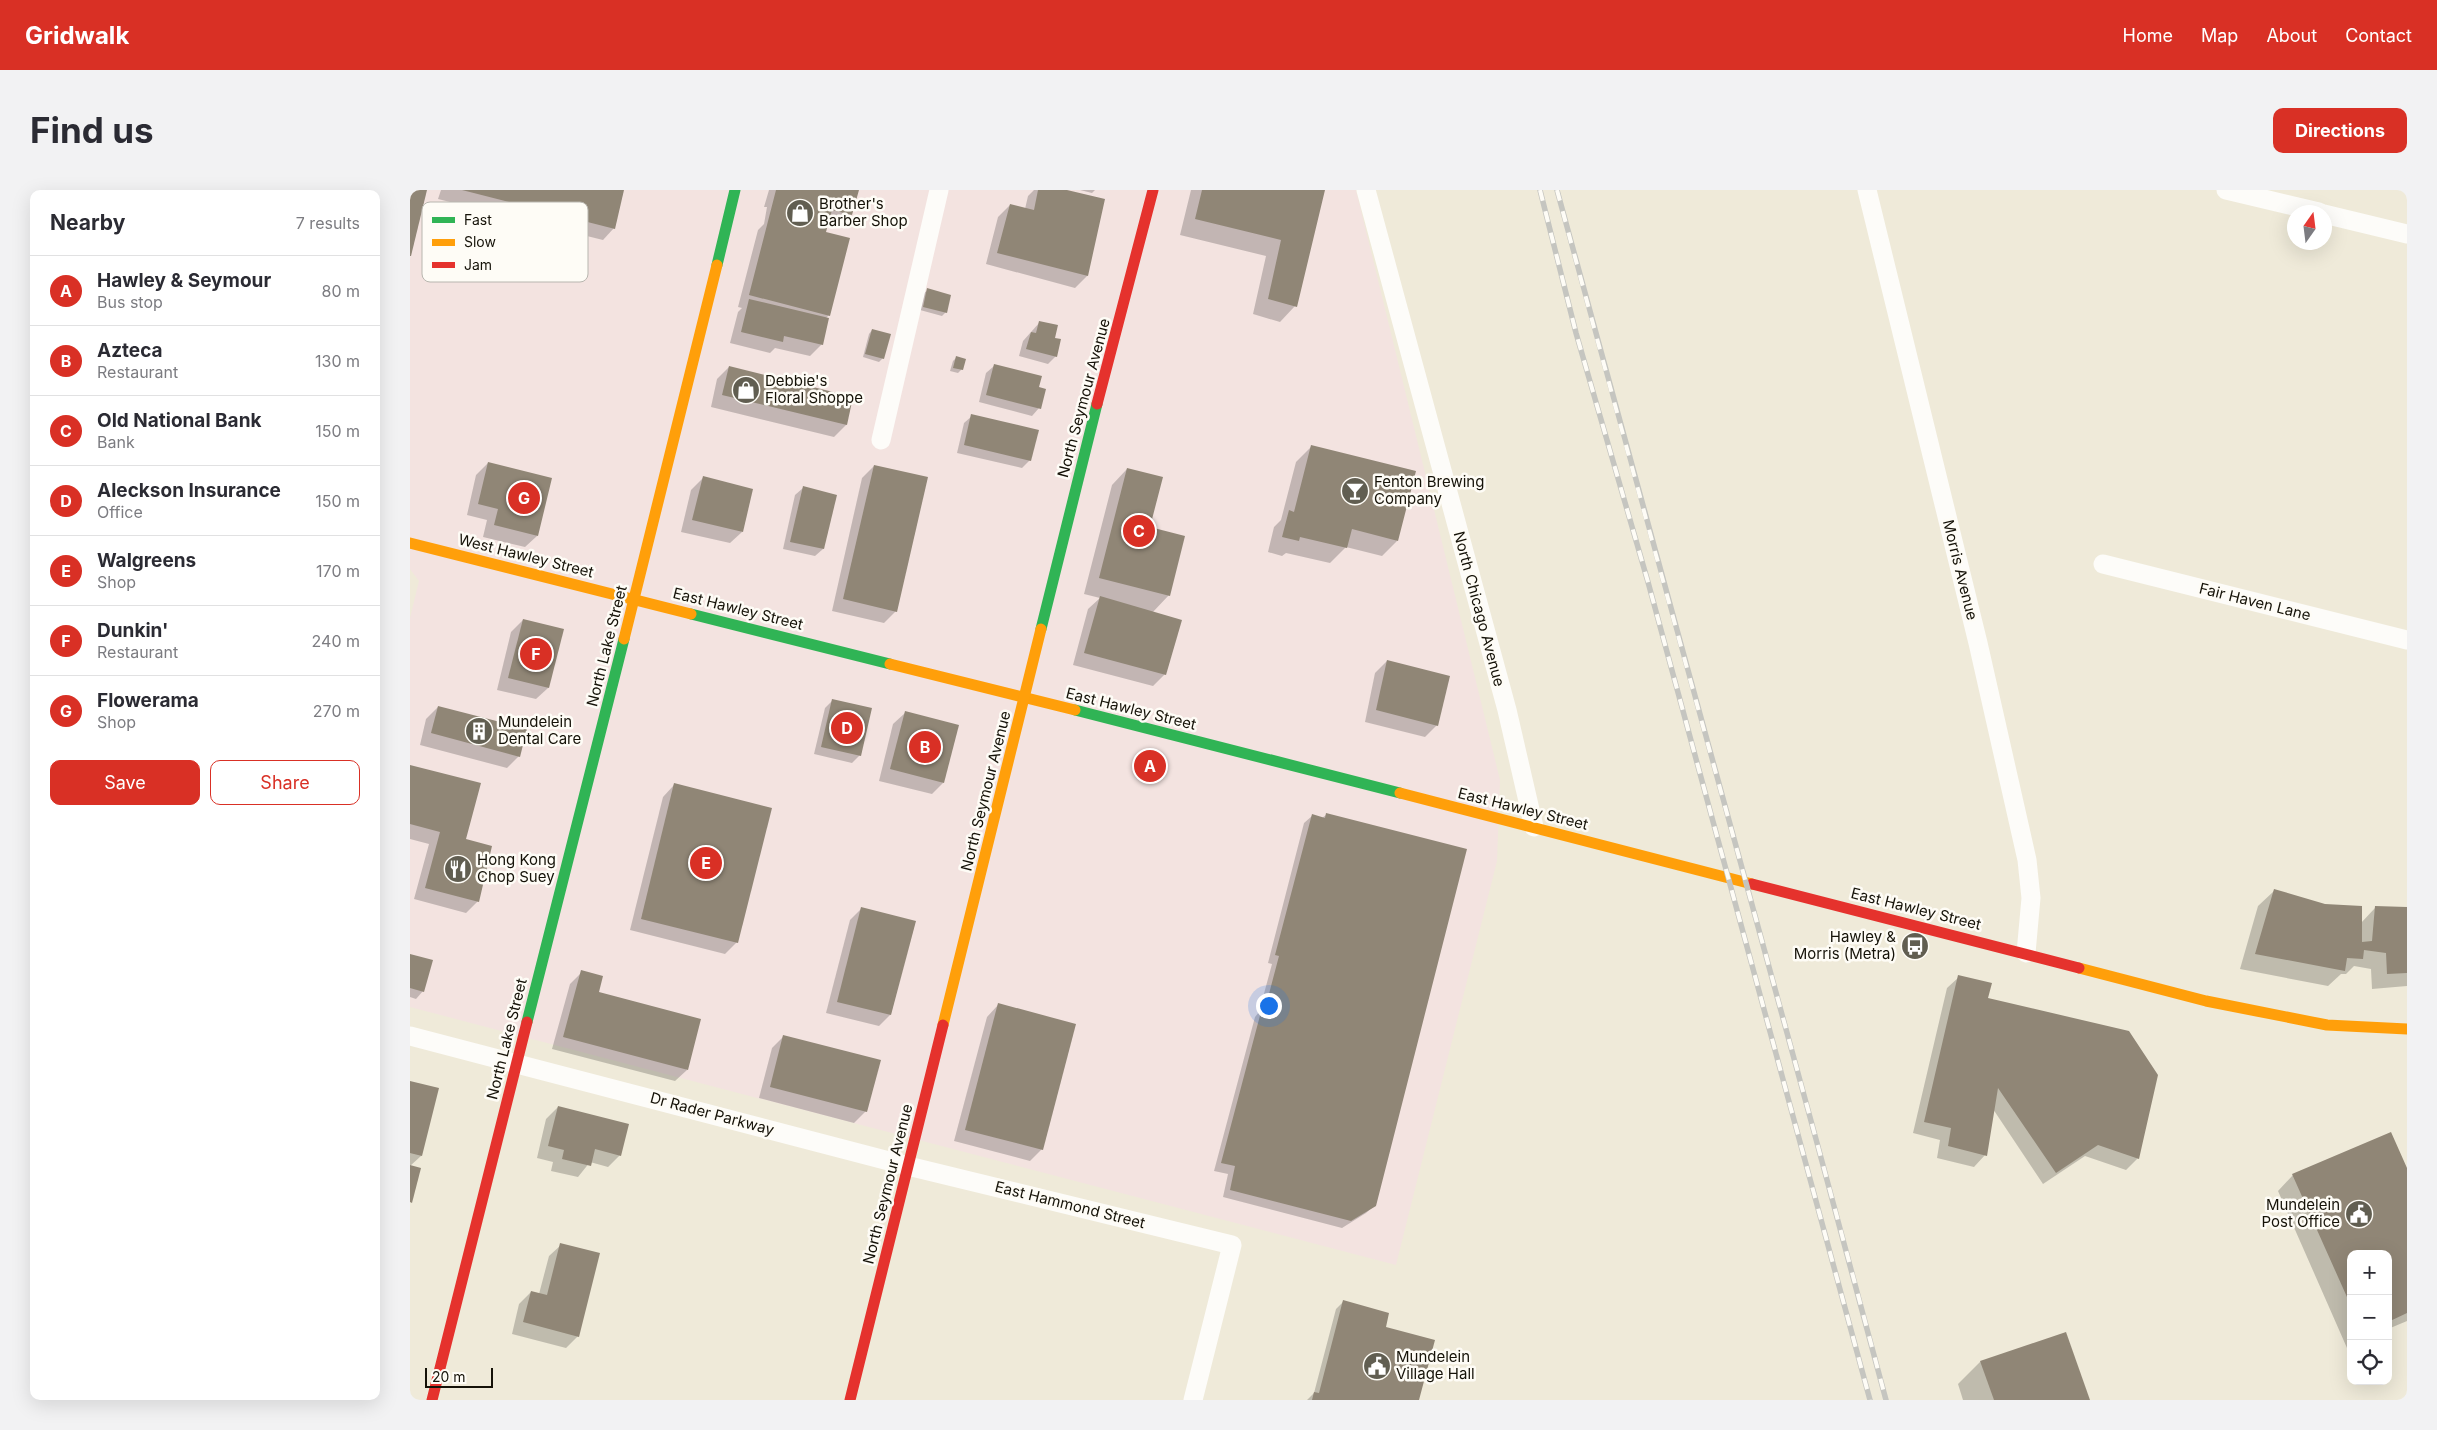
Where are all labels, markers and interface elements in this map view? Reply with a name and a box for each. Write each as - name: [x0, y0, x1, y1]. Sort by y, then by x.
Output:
- text: Gridwalk: [25, 21, 129, 50]
- text: Home: [2123, 25, 2173, 46]
- text: Map: [2201, 25, 2238, 46]
- text: About: [2266, 25, 2317, 46]
- text: Contact: [2345, 25, 2412, 46]
- button: Directions: [2273, 108, 2407, 153]
- text: Find us: [30, 109, 154, 151]
- place label: Brother's Barber Shop: [819, 194, 908, 230]
- shop icon: Brother's Barber Shop: [785, 198, 815, 228]
- legend: [422, 202, 588, 282]
- north arrow: [2287, 205, 2332, 250]
- text: Nearby: [50, 210, 125, 235]
- text: Fast: [464, 211, 492, 228]
- text: 7 results: [296, 213, 360, 233]
- text: Slow: [464, 233, 496, 250]
- text: Jam: [464, 256, 492, 273]
- text: Hawley & Seymour: [97, 269, 271, 292]
- text: A: [60, 281, 72, 301]
- text: 80 m: [321, 281, 360, 301]
- text: Bus stop: [97, 292, 163, 312]
- street label: North Seymour Avenue: [1053, 316, 1114, 480]
- text: Azteca: [97, 339, 163, 362]
- text: B: [61, 351, 71, 371]
- text: 130 m: [315, 351, 360, 371]
- text: Restaurant: [97, 362, 178, 382]
- place label: Debbie's Floral Shoppe: [765, 371, 863, 407]
- shop icon: Debbie's Floral Shoppe: [731, 375, 761, 405]
- text: Old National Bank: [97, 409, 262, 432]
- text: C: [60, 421, 72, 441]
- text: 150 m: [315, 421, 360, 441]
- text: Bank: [97, 432, 135, 452]
- place label: Fenton Brewing Company: [1374, 472, 1484, 508]
- bar icon: Fenton Brewing Company: [1340, 476, 1370, 506]
- text: Aleckson Insurance: [97, 479, 281, 502]
- pin: G: [508, 479, 540, 517]
- text: D: [60, 491, 72, 511]
- text: 150 m: [315, 491, 360, 511]
- text: Office: [97, 502, 143, 522]
- pin: C: [1123, 512, 1155, 550]
- street label: Morris Avenue: [1939, 518, 1982, 622]
- street label: North Chicago Avenue: [1450, 529, 1509, 689]
- street label: West Hawley Street: [457, 530, 596, 582]
- text: Walgreens: [97, 549, 196, 572]
- text: E: [61, 561, 71, 581]
- text: 170 m: [316, 561, 360, 581]
- text: Shop: [97, 572, 136, 592]
- street label: Fair Haven Lane: [2197, 578, 2313, 625]
- street label: North Lake Street: [582, 583, 631, 708]
- street label: East Hawley Street: [671, 583, 805, 634]
- text: Dunkin': [97, 619, 168, 642]
- text: F: [61, 631, 71, 651]
- text: 240 m: [312, 631, 360, 651]
- pin: F: [520, 635, 552, 673]
- text: Restaurant: [97, 642, 178, 662]
- street label: East Hawley Street: [1064, 683, 1198, 734]
- text: Flowerama: [97, 689, 199, 712]
- text: G: [60, 701, 72, 721]
- text: 270 m: [313, 701, 360, 721]
- pin: D: [831, 709, 863, 747]
- street label: North Seymour Avenue: [956, 709, 1015, 873]
- text: Shop: [97, 712, 136, 732]
- place label: Mundelein Dental Care: [498, 712, 581, 748]
- building icon: Mundelein Dental Care: [464, 716, 494, 746]
- pin: B: [909, 728, 941, 766]
- pin: A: [1134, 747, 1166, 785]
- button: Save: [50, 760, 200, 805]
- button: Share: [210, 760, 360, 805]
- street label: East Hawley Street: [1456, 783, 1590, 834]
- pin: E: [690, 844, 722, 882]
- place label: Hong Kong Chop Suey: [477, 850, 556, 886]
- restaurant icon: Hong Kong Chop Suey: [443, 854, 473, 884]
- street label: East Hawley Street: [1849, 883, 1983, 934]
- place label: Hawley & Morris (Metra): [1794, 927, 1896, 963]
- bus stop icon: Hawley & Morris (Metra): [1900, 931, 1930, 961]
- street label: North Lake Street: [482, 976, 531, 1101]
- your location: [1256, 993, 1282, 1019]
- street label: Dr Rader Parkway: [648, 1088, 777, 1139]
- street label: North Seymour Avenue: [858, 1102, 917, 1266]
- street label: East Hammond Street: [993, 1177, 1147, 1232]
- place label: Mundelein Post Office: [2262, 1195, 2340, 1231]
- public building icon: Mundelein Post Office: [2344, 1199, 2374, 1229]
- map controls: [2347, 1250, 2392, 1385]
- button: +: [2347, 1250, 2392, 1295]
- button: −: [2347, 1295, 2392, 1340]
- button: locate: [2347, 1340, 2392, 1385]
- place label: Mundelein Village Hall: [1396, 1347, 1475, 1383]
- public building icon: Mundelein Village Hall: [1362, 1351, 1392, 1381]
- scale bar: [425, 1365, 492, 1388]
- text: 20 m: [432, 1368, 466, 1385]

